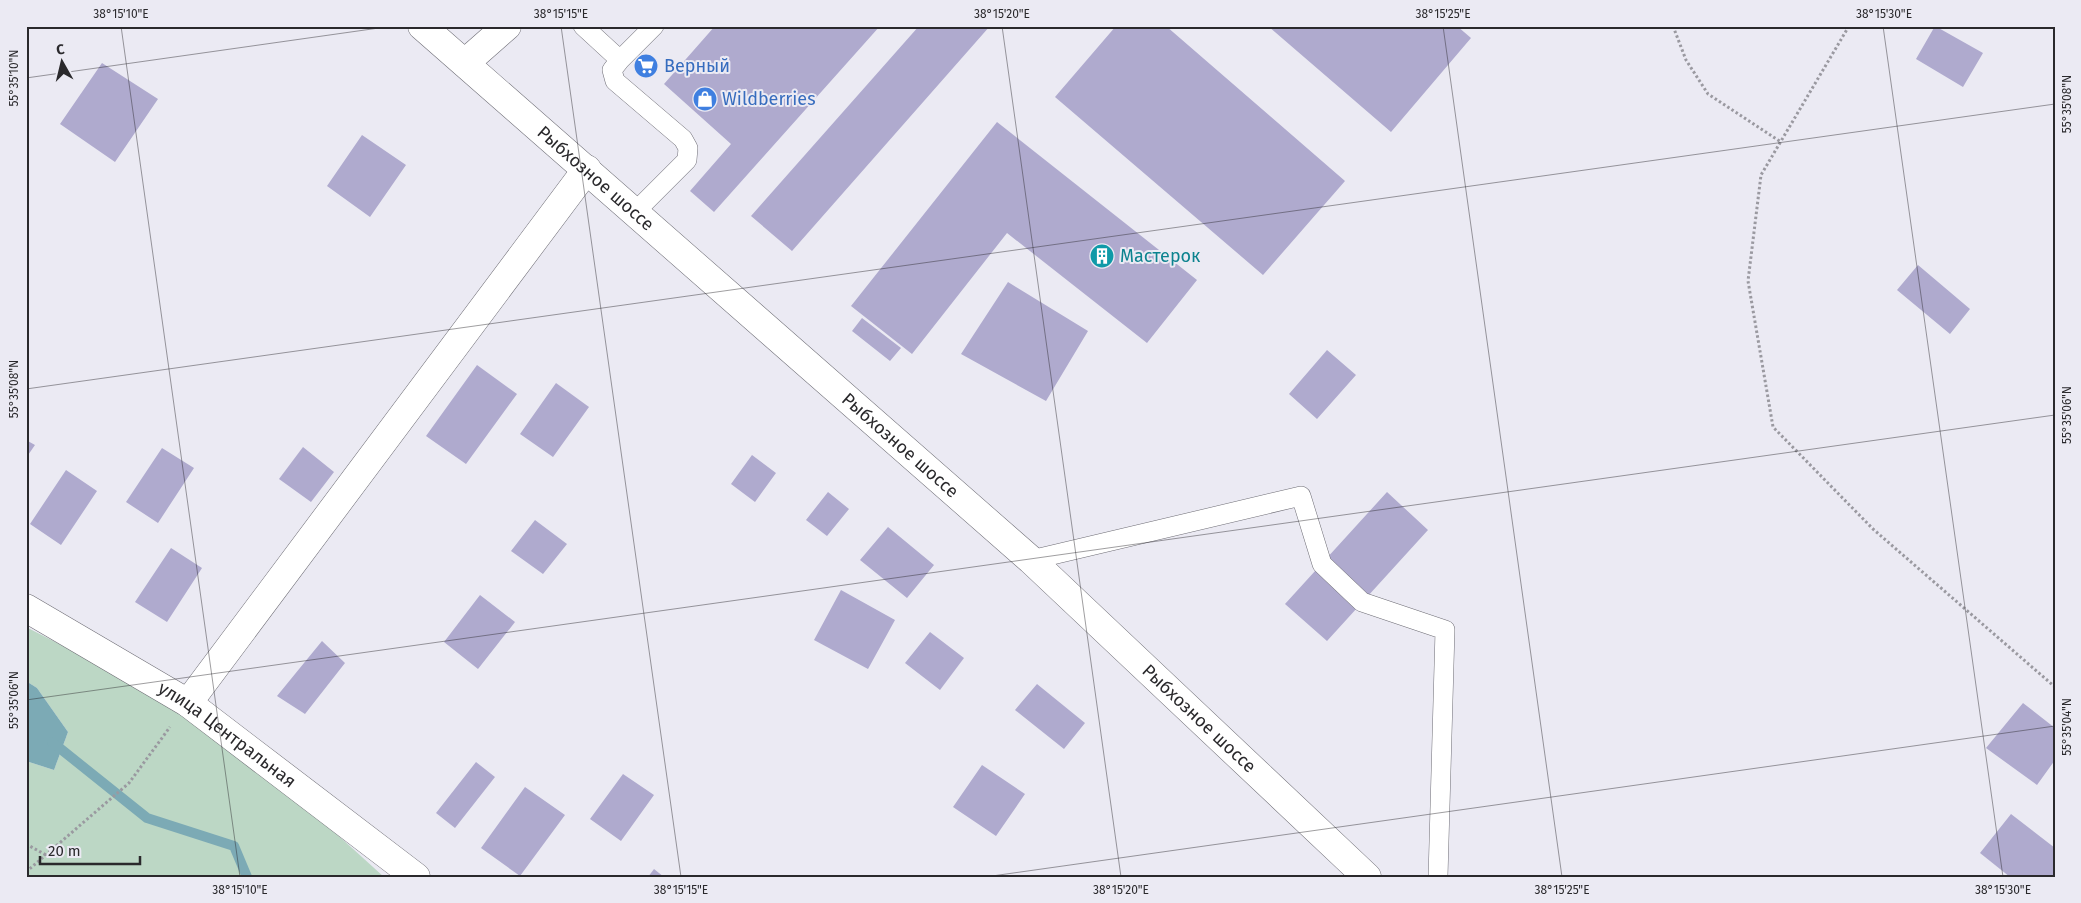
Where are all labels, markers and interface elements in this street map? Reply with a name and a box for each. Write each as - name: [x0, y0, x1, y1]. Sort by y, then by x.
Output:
- text: 38°15'10"E: [93, 7, 149, 21]
- text: 38°15'15"E: [534, 7, 588, 21]
- text: 38°15'20"E: [974, 7, 1030, 21]
- text: 38°15'25"E: [1415, 7, 1471, 21]
- text: 38°15'30"E: [1856, 7, 1912, 21]
- north arrow: [38, 38, 88, 88]
- text: С: [55, 41, 65, 59]
- text: 55°35'10"N: [7, 49, 21, 107]
- supermarket icon: Верный: [633, 53, 659, 79]
- place label: Верный: [664, 55, 730, 77]
- text: 55°35'08"N: [2060, 75, 2074, 133]
- shop icon: Wildberries: [692, 86, 718, 112]
- place label: Wildberries: [722, 88, 816, 110]
- street label: Рыбхозное шоссе: [533, 121, 659, 235]
- building icon: Мастерок: [1089, 243, 1115, 269]
- place label: Мастерок: [1120, 245, 1201, 267]
- text: 55°35'08"N: [7, 360, 21, 418]
- text: 55°35'06"N: [2060, 386, 2074, 444]
- street label: Рыбхозное шоссе: [837, 388, 963, 502]
- street label: Рыбхозное шоссе: [1138, 660, 1260, 777]
- text: 55°35'06"N: [7, 671, 21, 729]
- street label: улица Центральная: [154, 677, 301, 793]
- text: 55°35'04"N: [2060, 698, 2074, 756]
- scale bar: [40, 833, 140, 865]
- text: 20 m: [48, 842, 81, 860]
- text: 38°15'10"E: [212, 883, 268, 897]
- text: 38°15'15"E: [654, 883, 708, 897]
- text: 38°15'20"E: [1093, 883, 1149, 897]
- text: 38°15'25"E: [1534, 883, 1590, 897]
- text: 38°15'30"E: [1975, 883, 2031, 897]

